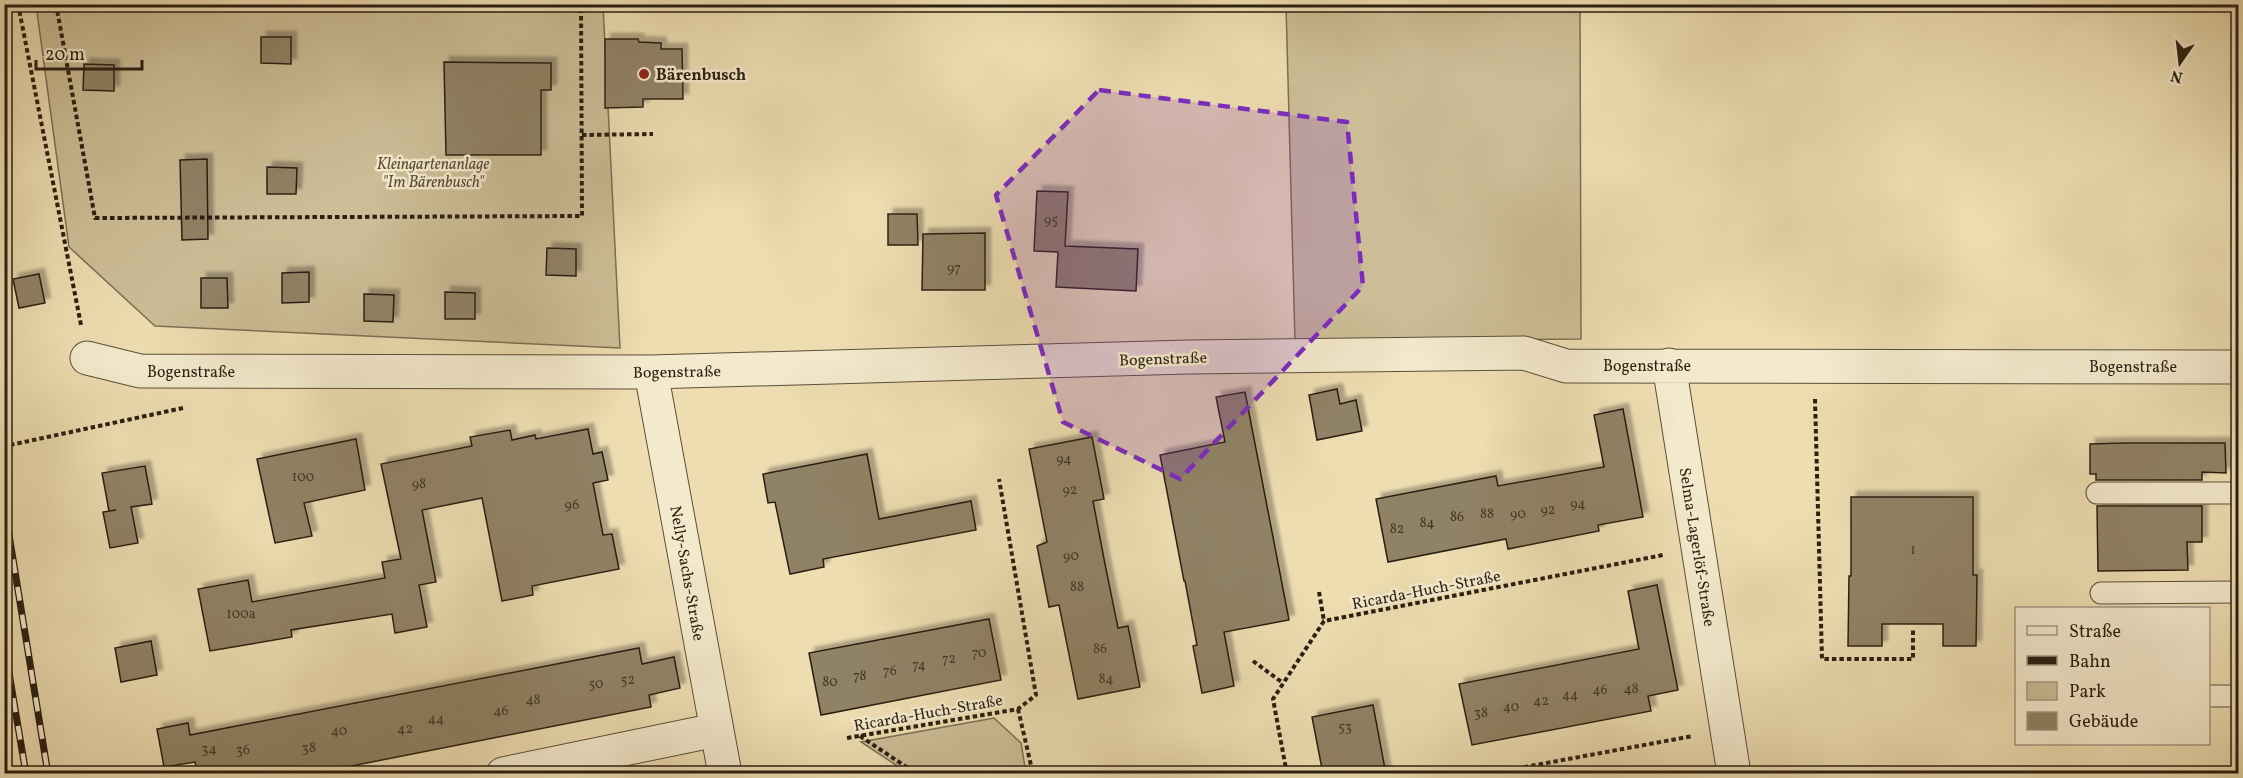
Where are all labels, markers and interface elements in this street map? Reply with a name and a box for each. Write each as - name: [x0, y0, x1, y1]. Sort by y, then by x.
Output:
- scale bar: [36, 33, 142, 71]
- north arrow: [2150, 33, 2210, 93]
- text: 20 m: [45, 43, 85, 68]
- text: N: [2168, 63, 2185, 88]
- place label: Bärenbusch: [656, 65, 746, 87]
- marker: Bärenbusch: [637, 67, 651, 81]
- park label: Kleingartenanlage "Im Bärenbusch": [377, 154, 489, 194]
- house number: 95: [1044, 211, 1058, 230]
- house number: 97: [947, 259, 961, 278]
- street label: Bogenstraße: [1119, 347, 1207, 373]
- street label: Bogenstraße: [1603, 356, 1691, 378]
- street label: Bogenstraße: [2089, 357, 2177, 379]
- street label: Bogenstraße: [633, 361, 721, 385]
- street label: Bogenstraße: [147, 362, 235, 384]
- house number: 94: [1056, 450, 1072, 469]
- street label: Selma-Lagerlöf-Straße: [1673, 466, 1719, 628]
- house number: 100: [292, 468, 314, 487]
- house number: 98: [412, 475, 426, 494]
- house number: 92: [1063, 481, 1077, 500]
- house number: 94: [1570, 495, 1586, 514]
- house number: 96: [565, 496, 579, 515]
- house number: 92: [1541, 501, 1555, 520]
- street label: Nelly-Sachs-Straße: [663, 504, 709, 643]
- house number: 88: [1480, 505, 1494, 524]
- house number: 90: [1510, 505, 1526, 524]
- house number: 86: [1450, 508, 1464, 527]
- house number: 84: [1419, 514, 1435, 533]
- house number: 82: [1390, 520, 1404, 539]
- house number: 1: [1910, 541, 1916, 560]
- house number: 90: [1063, 547, 1079, 566]
- street label: Ricarda-Huch-Straße: [1350, 566, 1503, 616]
- house number: 88: [1070, 578, 1084, 597]
- house number: 100a: [226, 605, 256, 624]
- legend: [2015, 607, 2210, 745]
- text: Straße: [2069, 620, 2121, 645]
- house number: 86: [1093, 640, 1107, 659]
- house number: 70: [972, 644, 986, 663]
- house number: 72: [942, 650, 956, 669]
- text: Bahn: [2069, 650, 2111, 675]
- house number: 74: [912, 656, 926, 675]
- house number: 76: [883, 662, 897, 681]
- house number: 78: [853, 667, 867, 686]
- house number: 84: [1098, 670, 1114, 689]
- house number: 52: [621, 671, 635, 690]
- house number: 80: [822, 673, 838, 692]
- house number: 50: [589, 675, 603, 694]
- house number: 48: [1623, 680, 1639, 699]
- text: Park: [2069, 680, 2106, 705]
- house number: 46: [1592, 681, 1608, 700]
- house number: 44: [1562, 686, 1578, 705]
- street label: Ricarda-Huch-Straße: [852, 690, 1005, 738]
- house number: 48: [525, 691, 541, 710]
- house number: 42: [1533, 692, 1549, 711]
- house number: 40: [1503, 698, 1519, 717]
- house number: 46: [493, 702, 509, 721]
- house number: 38: [1474, 704, 1488, 723]
- house number: 44: [428, 710, 444, 729]
- text: Gebäude: [2069, 710, 2138, 735]
- house number: 53: [1338, 718, 1352, 737]
- house number: 42: [397, 720, 413, 739]
- house number: 40: [331, 722, 347, 741]
- house number: 38: [302, 739, 316, 758]
- house number: 34: [201, 740, 217, 759]
- house number: 36: [236, 741, 250, 760]

